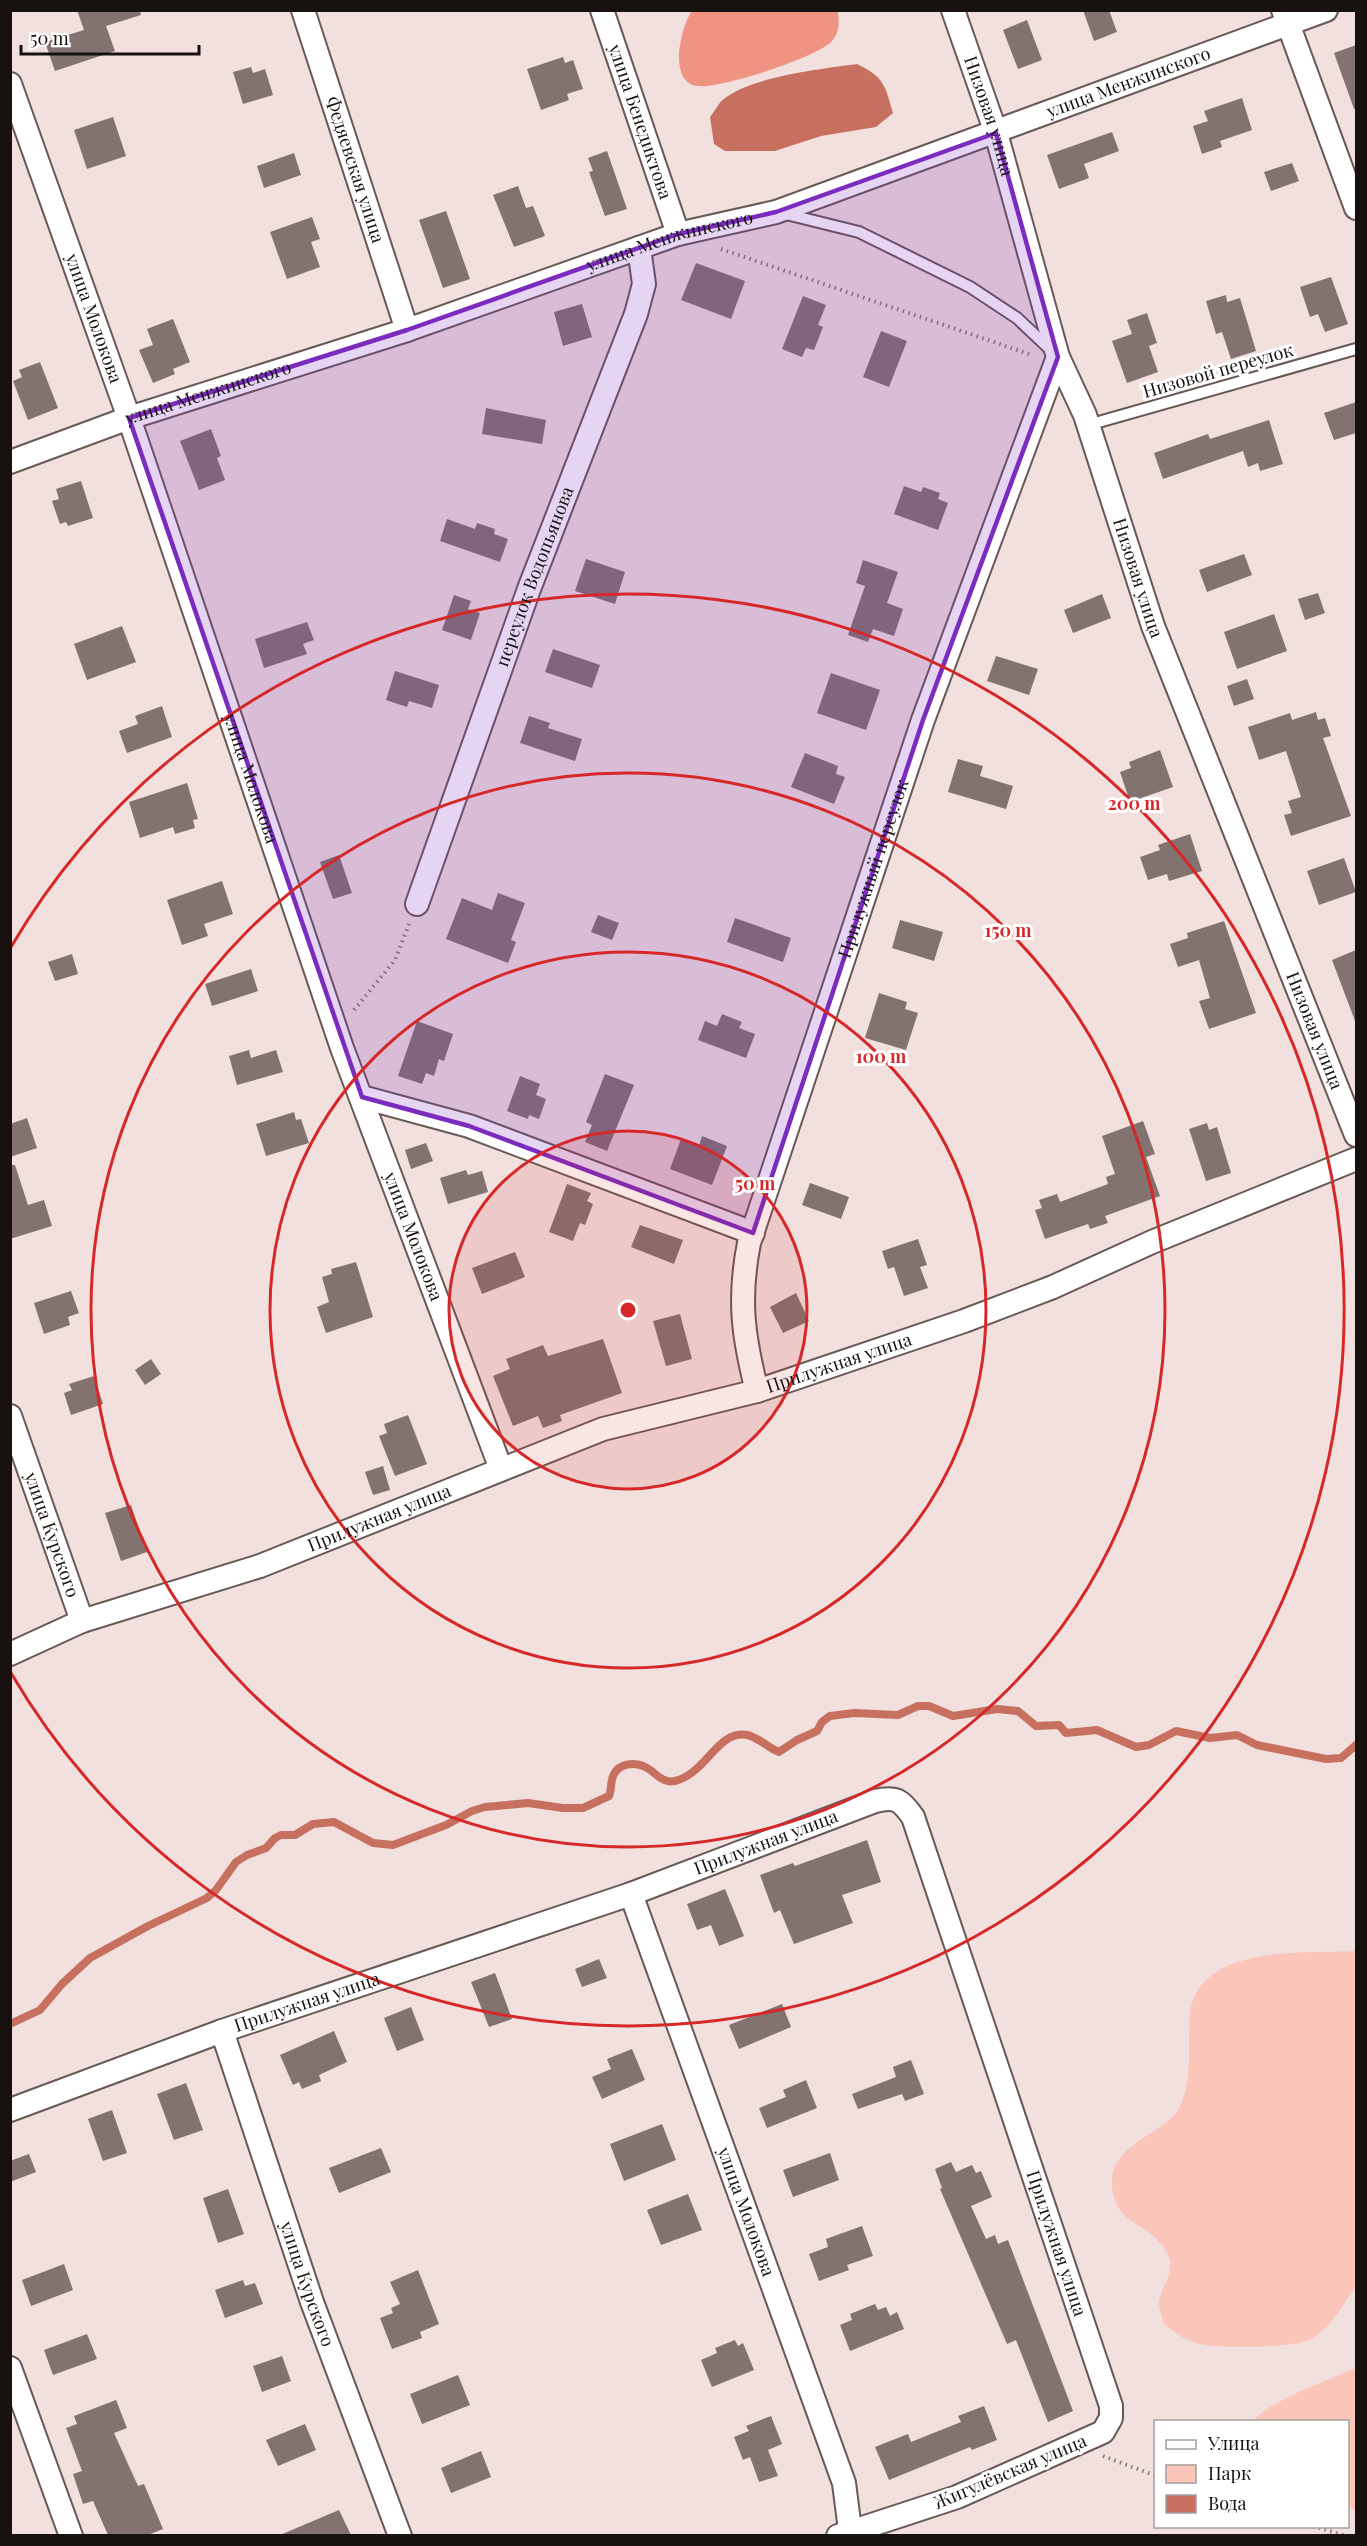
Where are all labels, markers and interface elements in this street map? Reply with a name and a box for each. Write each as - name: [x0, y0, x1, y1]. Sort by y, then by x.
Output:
- scale bar: [21, 18, 200, 56]
- text: 50 m: [30, 26, 69, 50]
- street label: улица Бенедиктова: [603, 40, 678, 202]
- street label: улица Менжинского: [1042, 40, 1214, 123]
- street label: Низовая улица: [959, 53, 1020, 178]
- street label: Федяевская улица: [321, 93, 391, 246]
- street label: улица Менжинского: [582, 205, 755, 277]
- street label: улица Молокова: [60, 249, 129, 386]
- street label: Низовой переулок: [1140, 337, 1296, 403]
- street label: улица Менжинского: [121, 354, 294, 430]
- street label: переулок Водопьянова: [489, 483, 579, 670]
- street label: Низовая улица: [1108, 515, 1170, 641]
- street label: улица Молокова: [218, 709, 285, 846]
- street label: Прилужный переулок: [832, 776, 913, 961]
- text: 200 m: [1107, 791, 1161, 815]
- text: 150 m: [984, 918, 1032, 942]
- street label: Низовая улица: [1281, 968, 1350, 1093]
- text: 100 m: [856, 1044, 907, 1068]
- street label: улица Молокова: [379, 1167, 449, 1304]
- text: 50 m: [735, 1171, 776, 1195]
- centre of rings: [618, 1300, 638, 1320]
- street label: Прилужная улица: [763, 1327, 915, 1398]
- street label: улица Курского: [19, 1468, 86, 1600]
- street label: Прилужная улица: [304, 1478, 454, 1557]
- street label: Прилужная улица: [690, 1803, 841, 1880]
- street label: Прилужная улица: [231, 1966, 383, 2037]
- street label: улица Молокова: [712, 2143, 781, 2279]
- street label: Прилужная улица: [1022, 2167, 1093, 2319]
- street label: улица Курского: [275, 2217, 341, 2350]
- legend: [1154, 2420, 1349, 2528]
- street label: Жигулёвская улица: [929, 2428, 1090, 2514]
- text: Улица: [1207, 2431, 1259, 2455]
- text: Парк: [1208, 2461, 1251, 2485]
- text: Вода: [1208, 2491, 1246, 2515]

